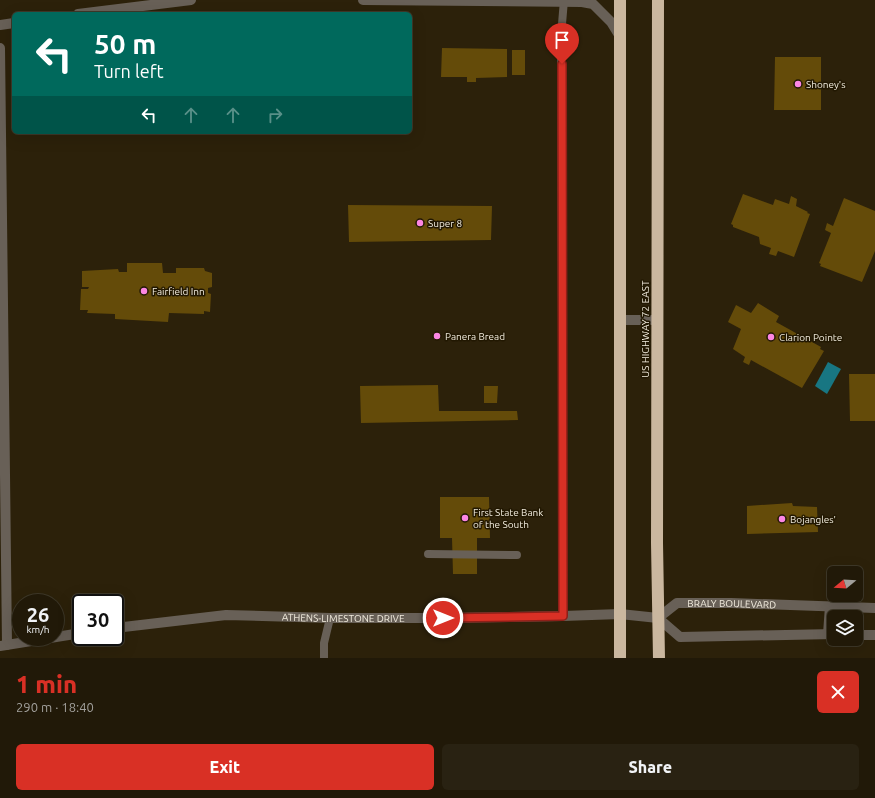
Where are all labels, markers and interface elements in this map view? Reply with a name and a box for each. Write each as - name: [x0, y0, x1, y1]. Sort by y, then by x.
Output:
- pin: [545, 23, 579, 64]
- icon: left: [28, 28, 80, 80]
- text: 50 m: [94, 28, 156, 59]
- icon: arrive: [551, 29, 573, 51]
- text: Turn left: [94, 61, 164, 81]
- marker: Shoney's: [793, 79, 803, 89]
- place label: Shoney's: [806, 79, 846, 90]
- icon: left: [138, 104, 160, 126]
- icon: ahead: [180, 104, 202, 126]
- icon: ahead: [222, 104, 244, 126]
- icon: right: [264, 104, 286, 126]
- marker: Super 8: [415, 218, 425, 228]
- place label: Super 8: [428, 218, 462, 229]
- street label: US HIGHWAY 72 EAST: [640, 280, 651, 378]
- marker: Fairfield Inn: [139, 286, 149, 296]
- place label: Fairfield Inn: [152, 286, 205, 297]
- marker: Panera Bread: [432, 331, 442, 341]
- place label: Panera Bread: [445, 331, 505, 342]
- marker: Clarion Pointe: [766, 332, 776, 342]
- place label: Clarion Pointe: [779, 332, 842, 343]
- place label: First State Bank of the South: [473, 507, 543, 530]
- marker: First State Bank of the South: [460, 513, 470, 523]
- marker: Bojangles': [777, 514, 787, 524]
- place label: Bojangles': [790, 514, 836, 525]
- north arrow: [827, 566, 863, 602]
- map controls: [827, 566, 863, 646]
- speed limit sign: 30: [72, 594, 124, 646]
- position arrow: [422, 597, 464, 639]
- street label: BRALY BOULEVARD: [687, 598, 776, 610]
- text: 26: [27, 603, 49, 626]
- button: layers: [827, 610, 863, 646]
- street label: ATHENS-LIMESTONE DRIVE: [282, 611, 405, 624]
- text: km/h: [26, 624, 50, 635]
- text: 1 min: [16, 671, 77, 698]
- button: close: [817, 671, 859, 713]
- text: 290 m · 18:40: [16, 700, 94, 714]
- button: Exit: [16, 744, 434, 790]
- button: Share: [442, 744, 859, 790]

